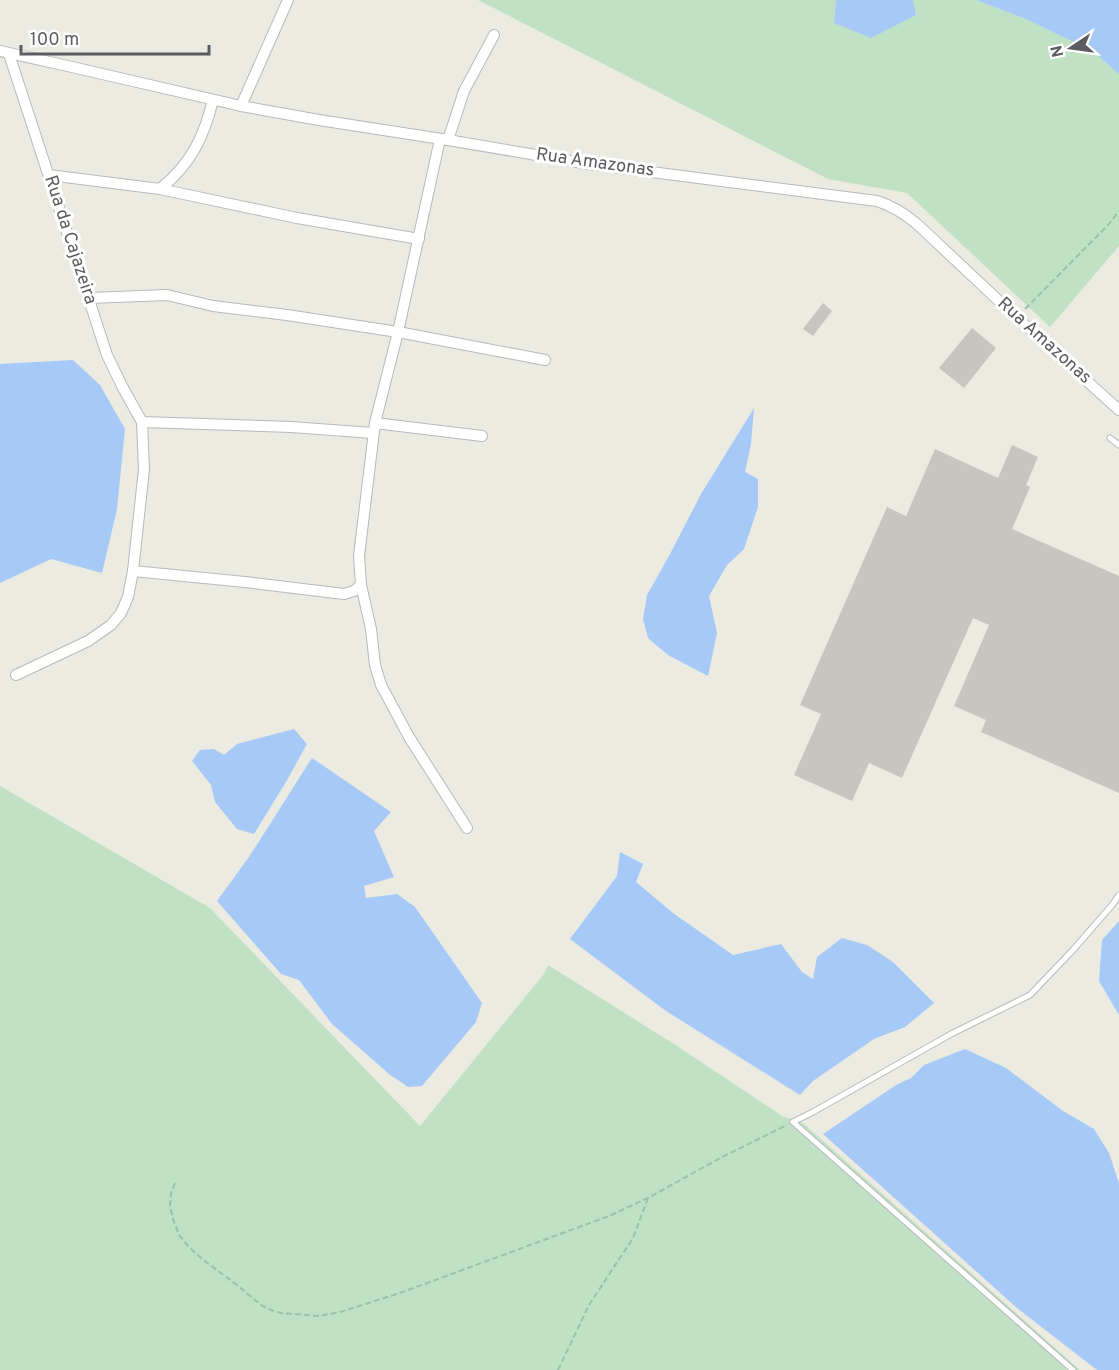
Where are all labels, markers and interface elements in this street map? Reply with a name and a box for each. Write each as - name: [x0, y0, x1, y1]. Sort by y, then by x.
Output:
- scale bar: [21, 18, 208, 56]
- north arrow: [1041, 18, 1101, 78]
- text: 100 m: [30, 29, 79, 52]
- text: N: [1047, 43, 1069, 59]
- street label: Rua Amazonas: [534, 143, 656, 183]
- street label: Rua da Cajazeira: [38, 173, 102, 307]
- street label: Rua Amazonas: [992, 293, 1096, 389]

